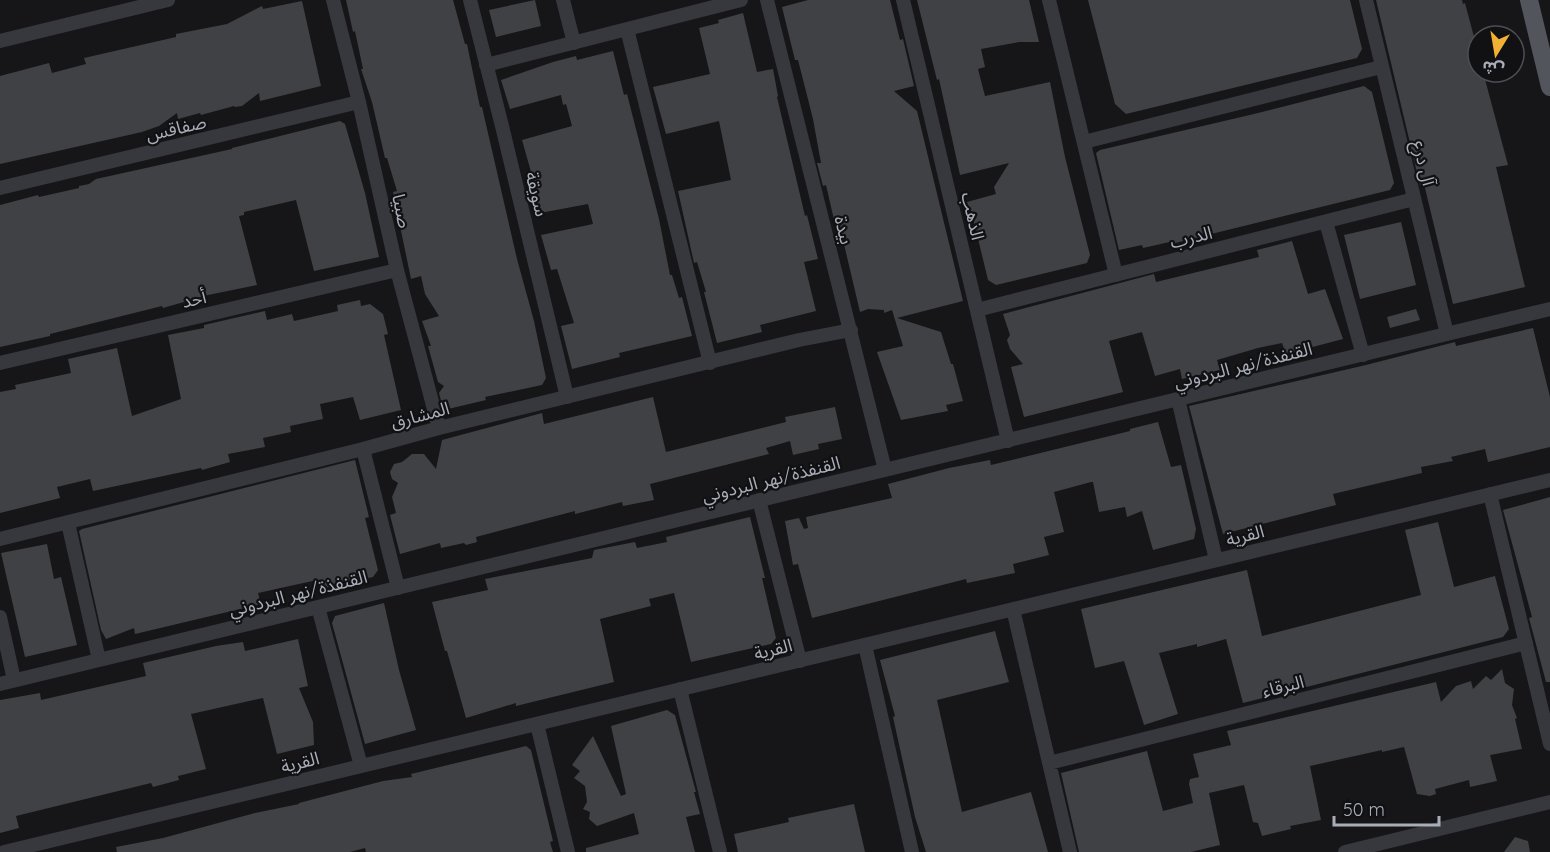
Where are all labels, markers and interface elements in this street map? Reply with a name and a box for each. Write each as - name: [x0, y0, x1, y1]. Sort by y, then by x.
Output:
- north arrow: [1466, 24, 1526, 84]
- text: ش: [1480, 57, 1506, 81]
- street label: صفاقس: [144, 110, 208, 146]
- street label: آل درع: [1404, 138, 1441, 190]
- street label: سويقة: [520, 169, 554, 219]
- street label: الذهب: [956, 190, 990, 242]
- street label: صبيا: [387, 192, 417, 230]
- street label: بيدة: [829, 213, 859, 247]
- street label: الدرب: [1167, 221, 1215, 253]
- street label: أحد: [180, 285, 208, 313]
- street label: القنفذة/نهر البردوني: [1171, 337, 1315, 395]
- street label: المشارق: [388, 396, 452, 434]
- street label: القنفذة/نهر البردوني: [699, 451, 843, 509]
- street label: القرية: [1223, 519, 1267, 551]
- street label: القنفذة/نهر البردوني: [226, 565, 370, 623]
- street label: القرية: [751, 633, 795, 665]
- street label: البرقاء: [1260, 670, 1306, 702]
- street label: القرية: [278, 746, 322, 778]
- scale bar: [1334, 789, 1439, 827]
- text: 50 m: [1343, 798, 1385, 821]

